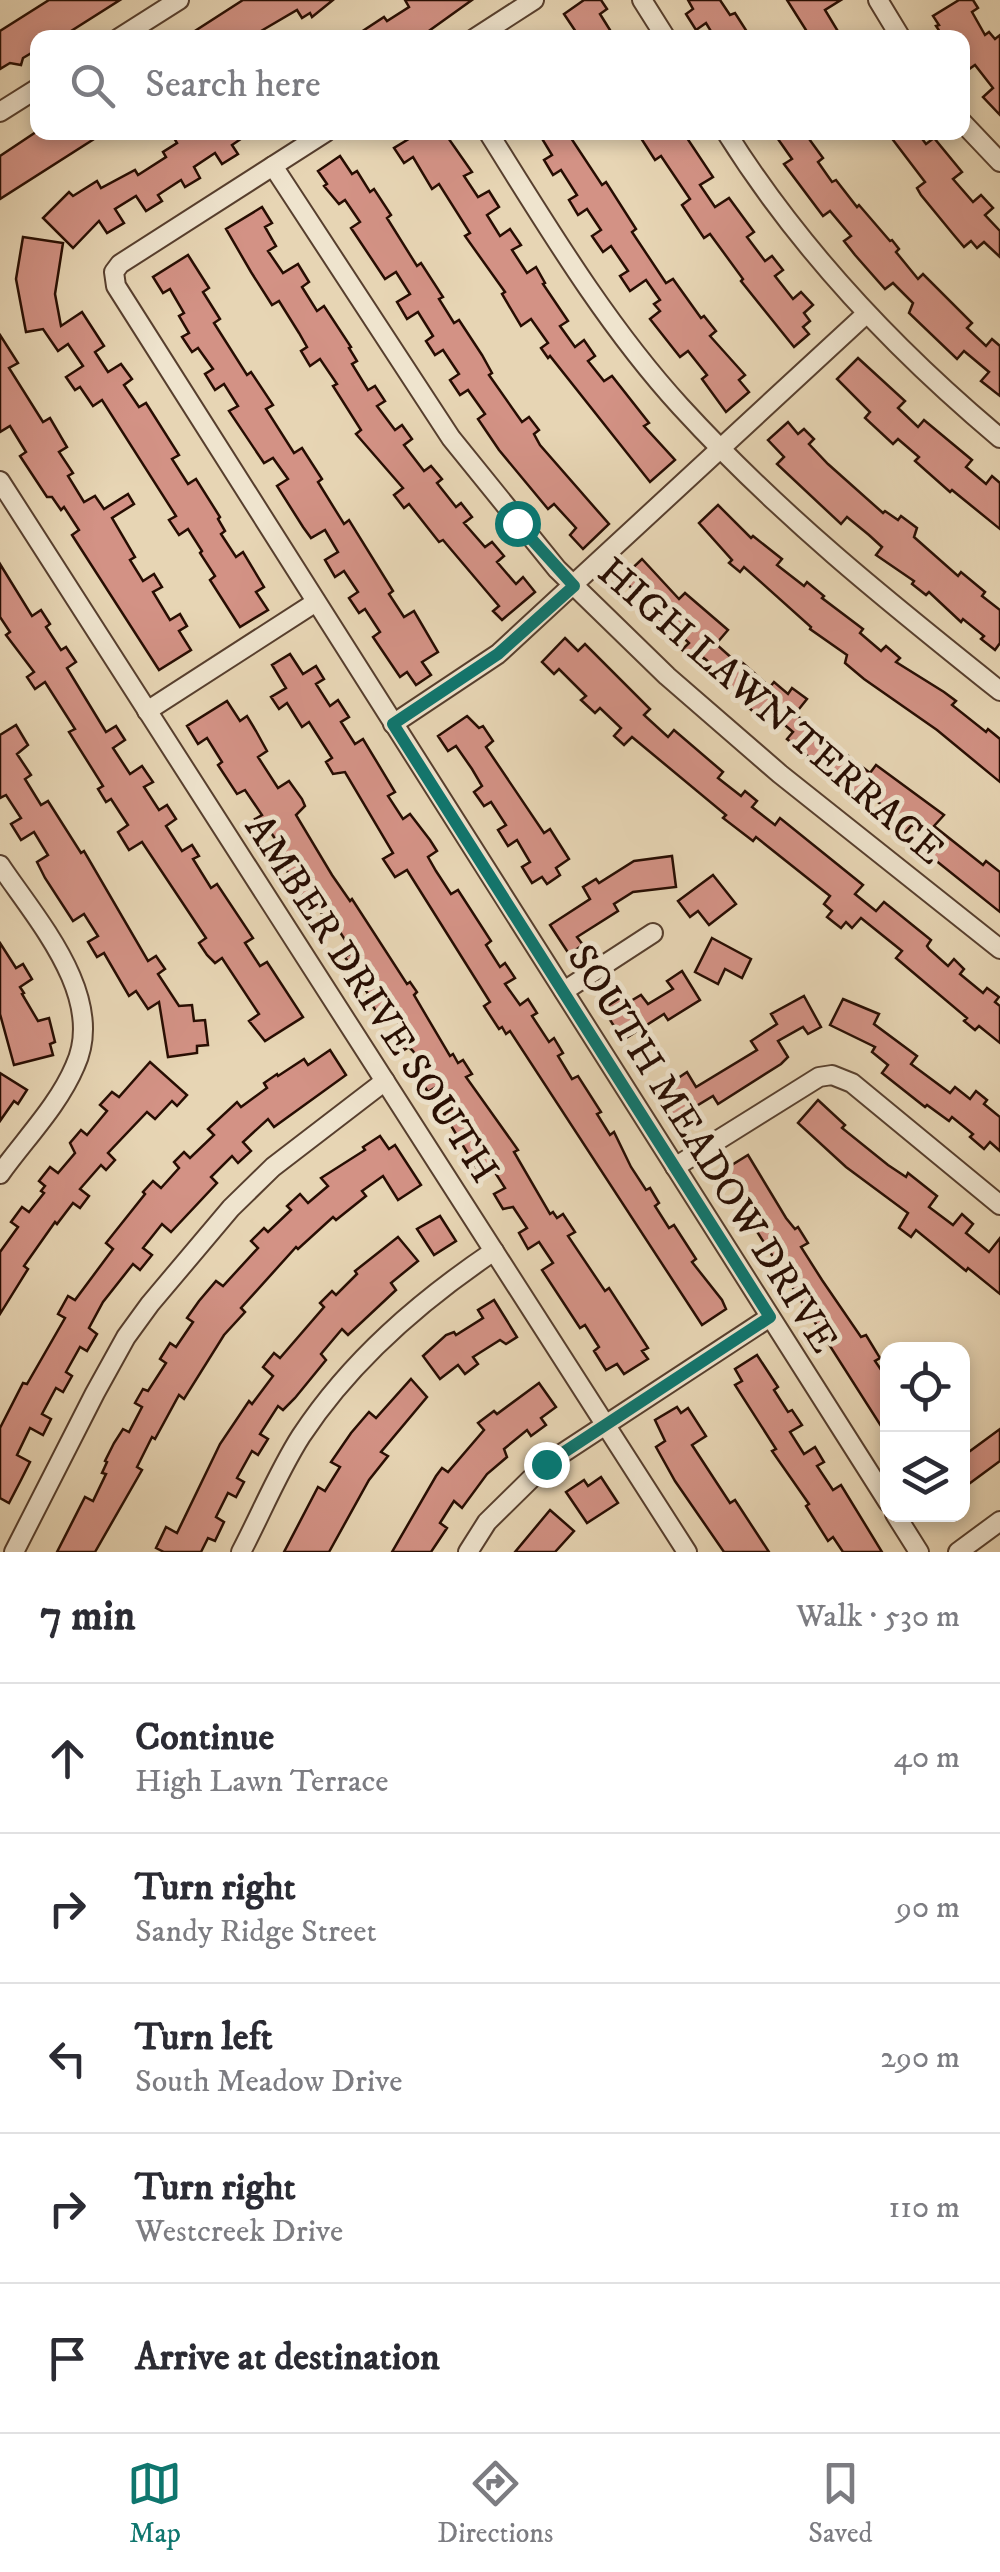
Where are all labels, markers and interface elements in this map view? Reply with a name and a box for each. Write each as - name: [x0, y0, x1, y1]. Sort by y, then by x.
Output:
- search box: [30, 30, 970, 140]
- icon: search: [65, 58, 120, 113]
- text: Search here: [145, 61, 321, 109]
- route start: [495, 501, 541, 547]
- street label: HIGH LAWN TERRACE: [586, 548, 954, 877]
- street label: AMBER DRIVE SOUTH: [233, 806, 508, 1193]
- street label: SOUTH MEADOW DRIVE: [555, 936, 848, 1363]
- map controls: [880, 1342, 970, 1522]
- button: locate: [880, 1342, 970, 1432]
- button: layers: [880, 1432, 970, 1522]
- route end: [524, 1442, 570, 1488]
- text: 7 min: [40, 1591, 135, 1643]
- text: Walk · 530 m: [796, 1597, 960, 1637]
- text: Continue: [135, 1714, 274, 1762]
- icon: ahead: [40, 1731, 95, 1786]
- text: 40 m: [893, 1738, 960, 1778]
- text: High Lawn Terrace: [135, 1762, 389, 1802]
- text: Turn right: [135, 1864, 296, 1912]
- icon: right: [40, 1881, 95, 1936]
- text: 90 m: [896, 1888, 960, 1928]
- text: Sandy Ridge Street: [135, 1912, 377, 1952]
- text: Turn left: [135, 2014, 273, 2062]
- icon: left: [40, 2031, 95, 2086]
- text: 290 m: [880, 2038, 960, 2078]
- text: South Meadow Drive: [135, 2062, 402, 2102]
- text: Turn right: [135, 2164, 296, 2212]
- icon: right: [40, 2181, 95, 2236]
- text: 110 m: [888, 2188, 960, 2228]
- text: Westcreek Drive: [135, 2212, 343, 2252]
- icon: arrive: [40, 2331, 95, 2386]
- text: Arrive at destination: [135, 2334, 440, 2382]
- tab: Map: [127, 2456, 182, 2551]
- tab: Directions: [437, 2456, 553, 2551]
- tab: Saved: [808, 2456, 873, 2551]

